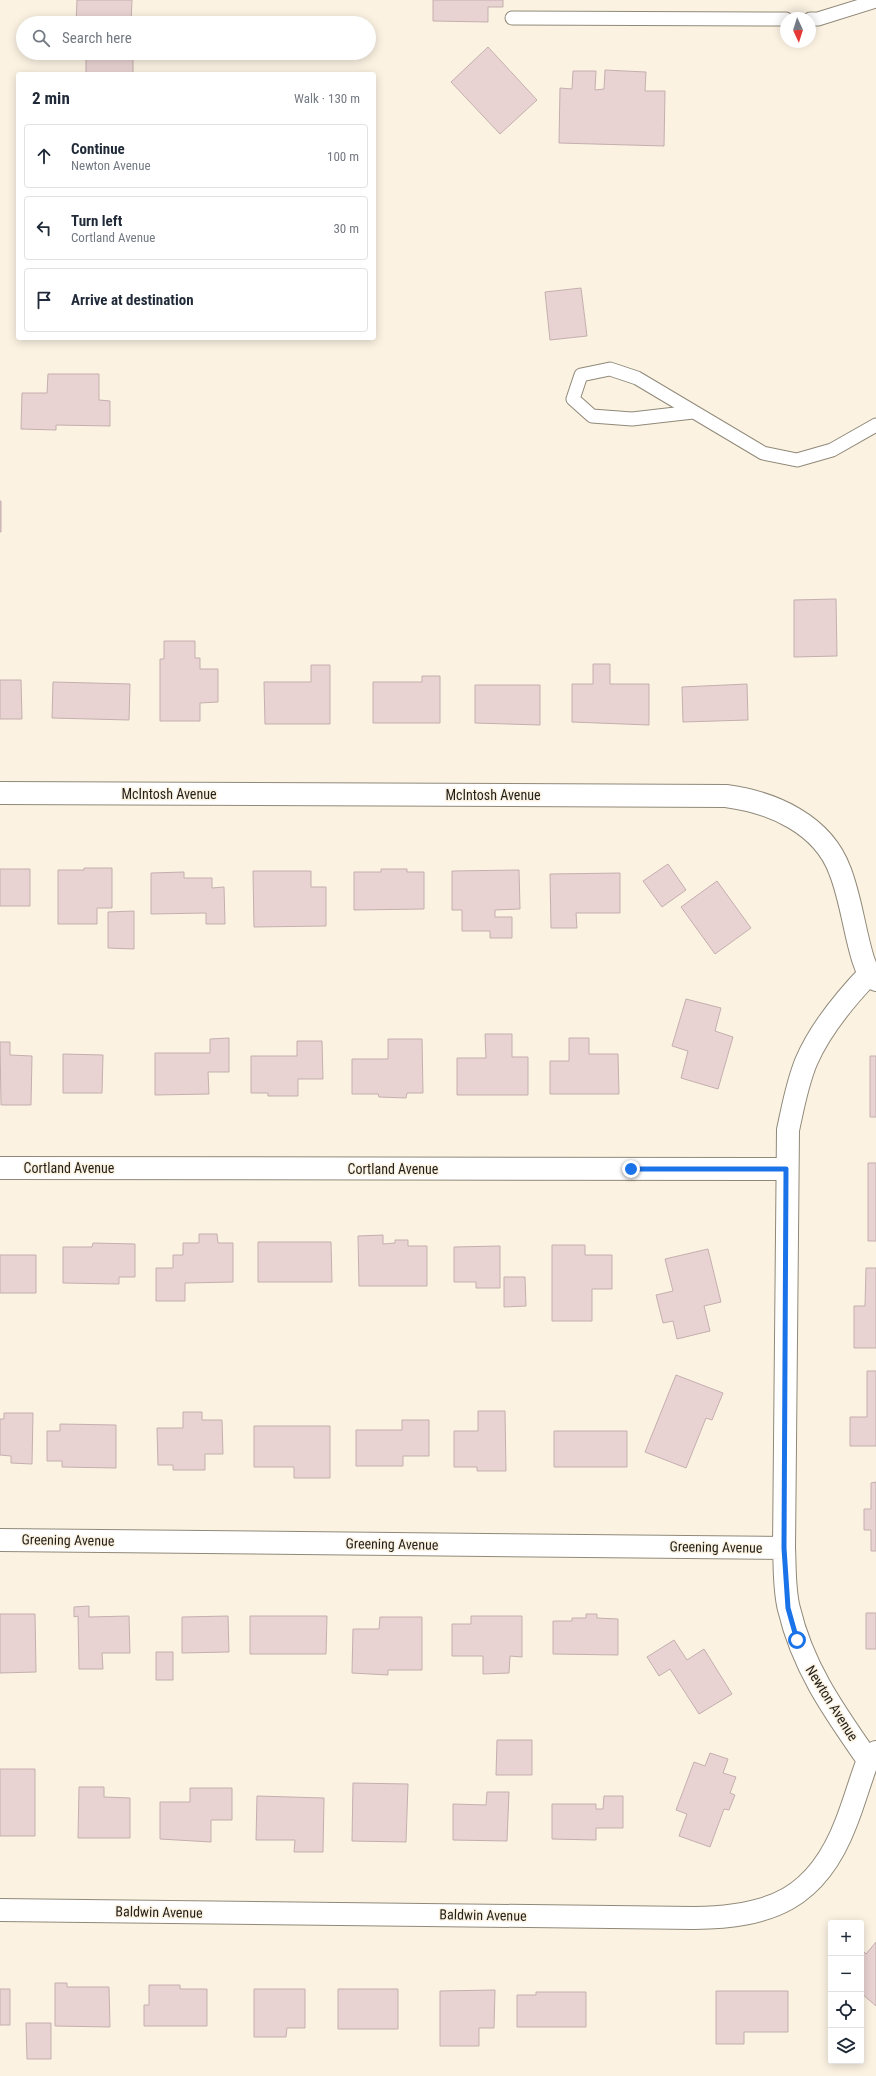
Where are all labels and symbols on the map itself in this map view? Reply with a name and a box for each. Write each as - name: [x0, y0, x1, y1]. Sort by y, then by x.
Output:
- north arrow: [780, 12, 816, 48]
- street label: McIntosh Avenue: [121, 786, 217, 802]
- street label: McIntosh Avenue: [445, 787, 541, 803]
- street label: Cortland Avenue: [24, 1160, 115, 1176]
- route end: [622, 1160, 640, 1178]
- street label: Cortland Avenue: [348, 1161, 439, 1177]
- street label: Greening Avenue: [22, 1531, 115, 1549]
- street label: Greening Avenue: [346, 1535, 439, 1553]
- street label: Greening Avenue: [670, 1538, 763, 1556]
- route start: [788, 1631, 806, 1649]
- street label: Newton Avenue: [803, 1662, 862, 1744]
- street label: Baldwin Avenue: [115, 1903, 203, 1921]
- street label: Baldwin Avenue: [439, 1906, 527, 1924]

